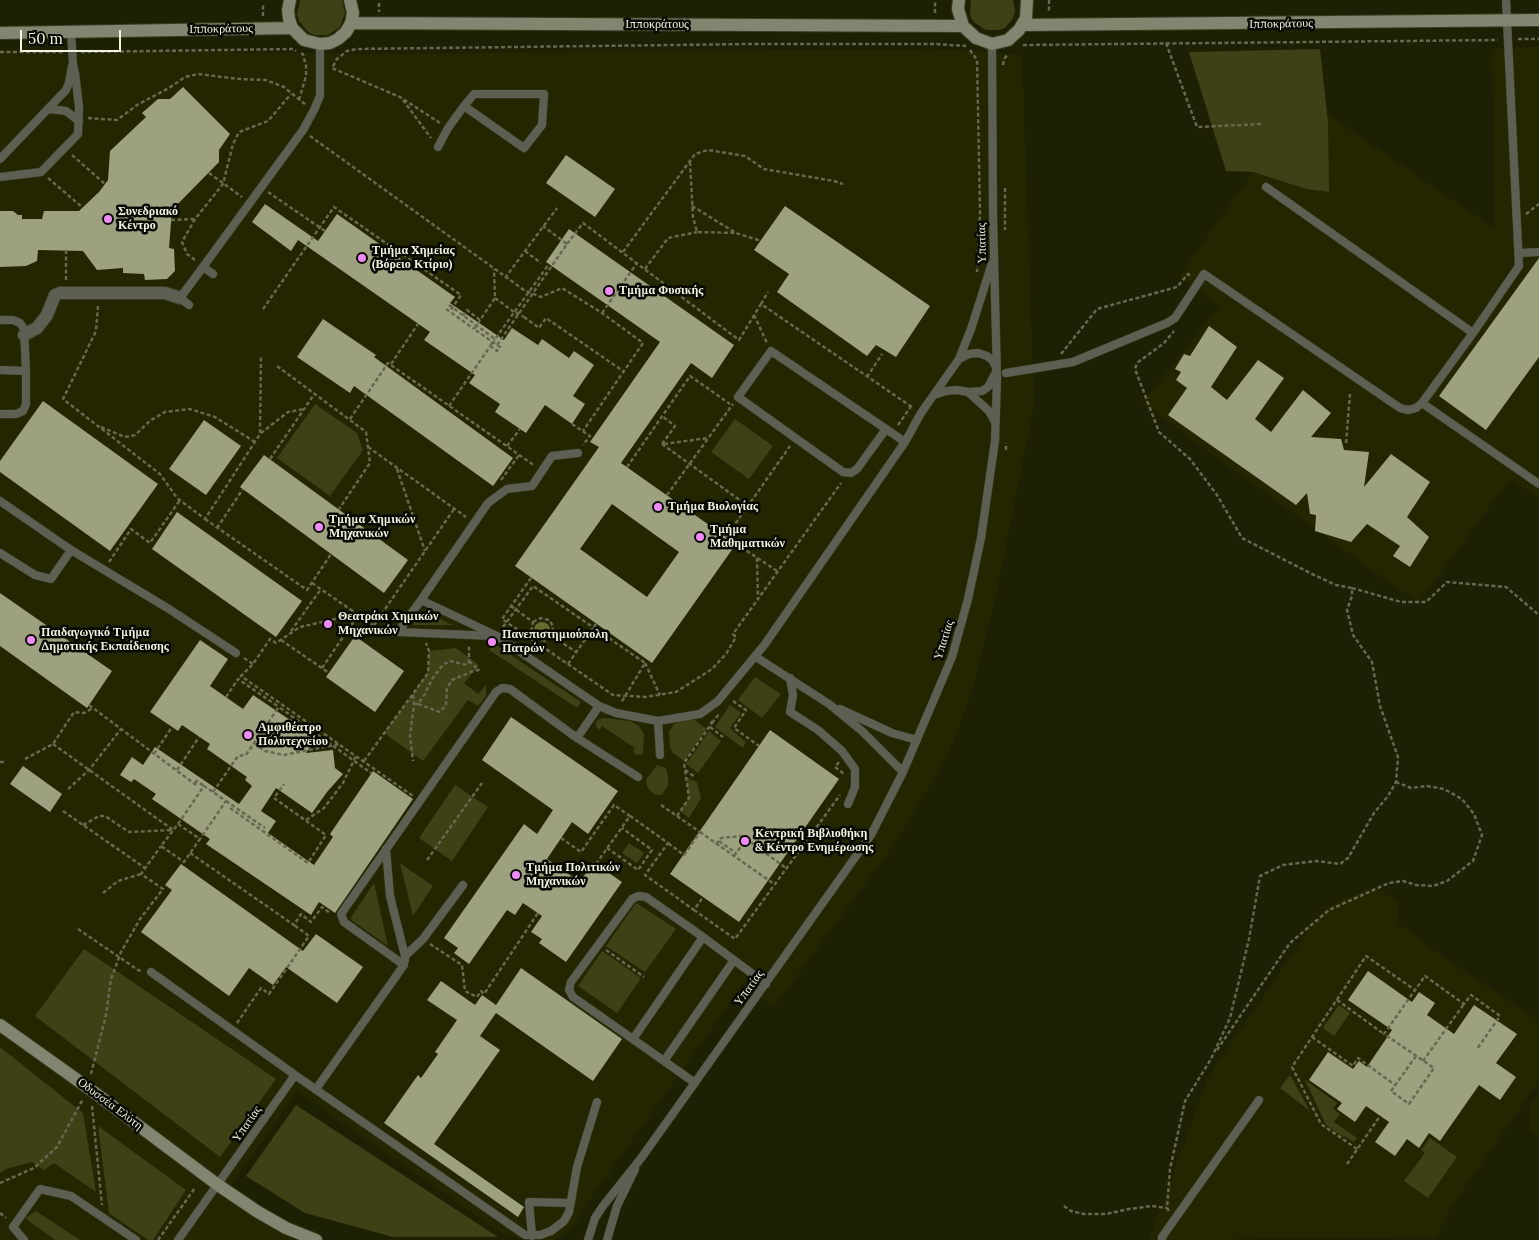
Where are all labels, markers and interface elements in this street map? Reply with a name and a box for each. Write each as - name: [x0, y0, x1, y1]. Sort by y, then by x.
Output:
- street label: Ιπποκράτους: [1249, 16, 1313, 32]
- street label: Ιπποκράτους: [625, 18, 689, 32]
- scale bar: [22, 20, 124, 52]
- street label: Ιπποκράτους: [189, 21, 253, 37]
- text: 50 m: [28, 29, 63, 48]
- place label: Συνεδριακό Κέντρο: [118, 205, 178, 233]
- marker: Συνεδριακό Κέντρο: [102, 213, 114, 225]
- street label: Υπατίας: [974, 222, 990, 264]
- place label: Τμήμα Xημείας (Βόρειο Κτίριο): [372, 244, 455, 272]
- marker: Τμήμα Xημείας (Βόρειο Κτίριο): [356, 252, 368, 264]
- place label: Τμήμα Φυσικής: [619, 284, 703, 298]
- marker: Τμήμα Φυσικής: [603, 285, 615, 297]
- place label: Τμήμα Βιολογίας: [668, 500, 758, 514]
- marker: Τμήμα Βιολογίας: [652, 501, 664, 513]
- place label: Τμήμα Χημικών Μηχανικών: [329, 513, 415, 541]
- marker: Τμήμα Χημικών Μηχανικών: [313, 521, 325, 533]
- place label: Τμήμα Μαθηματικών: [710, 523, 785, 551]
- marker: Τμήμα Μαθηματικών: [694, 531, 706, 543]
- place label: Θεατράκι Χημικών Μηχανικών: [338, 610, 438, 638]
- marker: Θεατράκι Χημικών Μηχανικών: [322, 618, 334, 630]
- street label: Υπατίας: [931, 618, 957, 662]
- place label: Παιδαγωγικό Τμήμα Δημοτικής Εκπαίδευσης: [41, 626, 169, 654]
- place label: Πανεπιστημιούπολη Πατρών: [502, 628, 608, 656]
- marker: Παιδαγωγικό Τμήμα Δημοτικής Εκπαίδευσης: [25, 634, 37, 646]
- marker: Πανεπιστημιούπολη Πατρών: [486, 636, 498, 648]
- place label: Αμφιθέατρο Πολυτεχνείου: [258, 721, 328, 749]
- marker: Αμφιθέατρο Πολυτεχνείου: [242, 729, 254, 741]
- place label: Κεντρική Βιβλιοθήκη & Κέντρο Ενημέρωσης: [755, 827, 873, 855]
- marker: Κεντρική Βιβλιοθήκη & Κέντρο Ενημέρωσης: [739, 835, 751, 847]
- place label: Τμήμα Πολιτικών Μηχανικών: [526, 861, 620, 889]
- marker: Τμήμα Πολιτικών Μηχανικών: [510, 869, 522, 881]
- street label: Υπατίας: [731, 967, 767, 1009]
- street label: Οδυσσέα Ελύτη: [75, 1075, 145, 1133]
- street label: Υπατίας: [229, 1103, 265, 1145]

